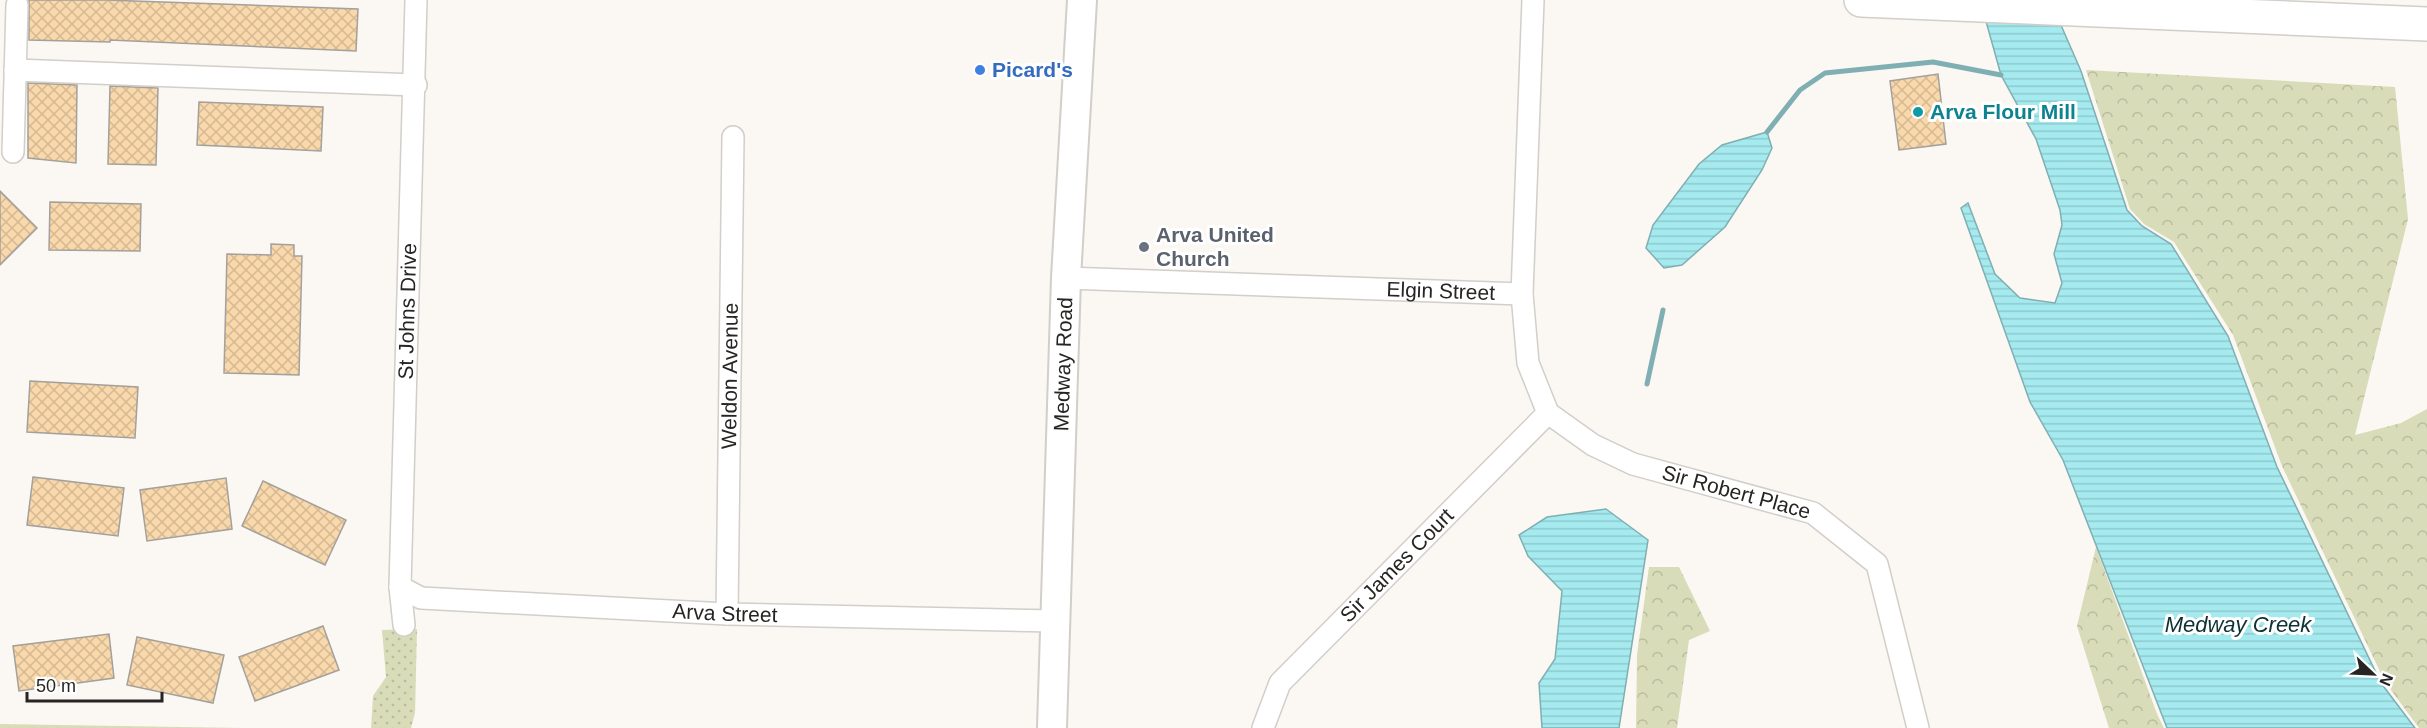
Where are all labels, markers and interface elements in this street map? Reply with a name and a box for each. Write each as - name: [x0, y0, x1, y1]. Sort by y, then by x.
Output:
- place label: Picard's: [992, 58, 1073, 81]
- marker: Picard's: [973, 63, 987, 77]
- place label: Arva Flour Mill: [1930, 100, 2076, 123]
- marker: Arva Flour Mill: [1911, 105, 1925, 119]
- place label: Arva United Church: [1156, 223, 1274, 270]
- marker: Arva United Church: [1137, 240, 1151, 254]
- street label: St Johns Drive: [394, 243, 420, 380]
- street label: Elgin Street: [1386, 277, 1496, 304]
- street label: Medway Road: [1049, 297, 1076, 432]
- street label: Weldon Avenue: [717, 303, 742, 449]
- street label: Sir Robert Place: [1660, 460, 1813, 523]
- street label: Sir James Court: [1335, 503, 1458, 626]
- street label: Arva Street: [672, 599, 778, 626]
- water label: Medway Creek: [2165, 612, 2312, 637]
- north arrow: [2343, 644, 2403, 704]
- scale bar: [27, 665, 162, 703]
- text: N: [2376, 671, 2396, 688]
- text: 50 m: [36, 676, 76, 696]

